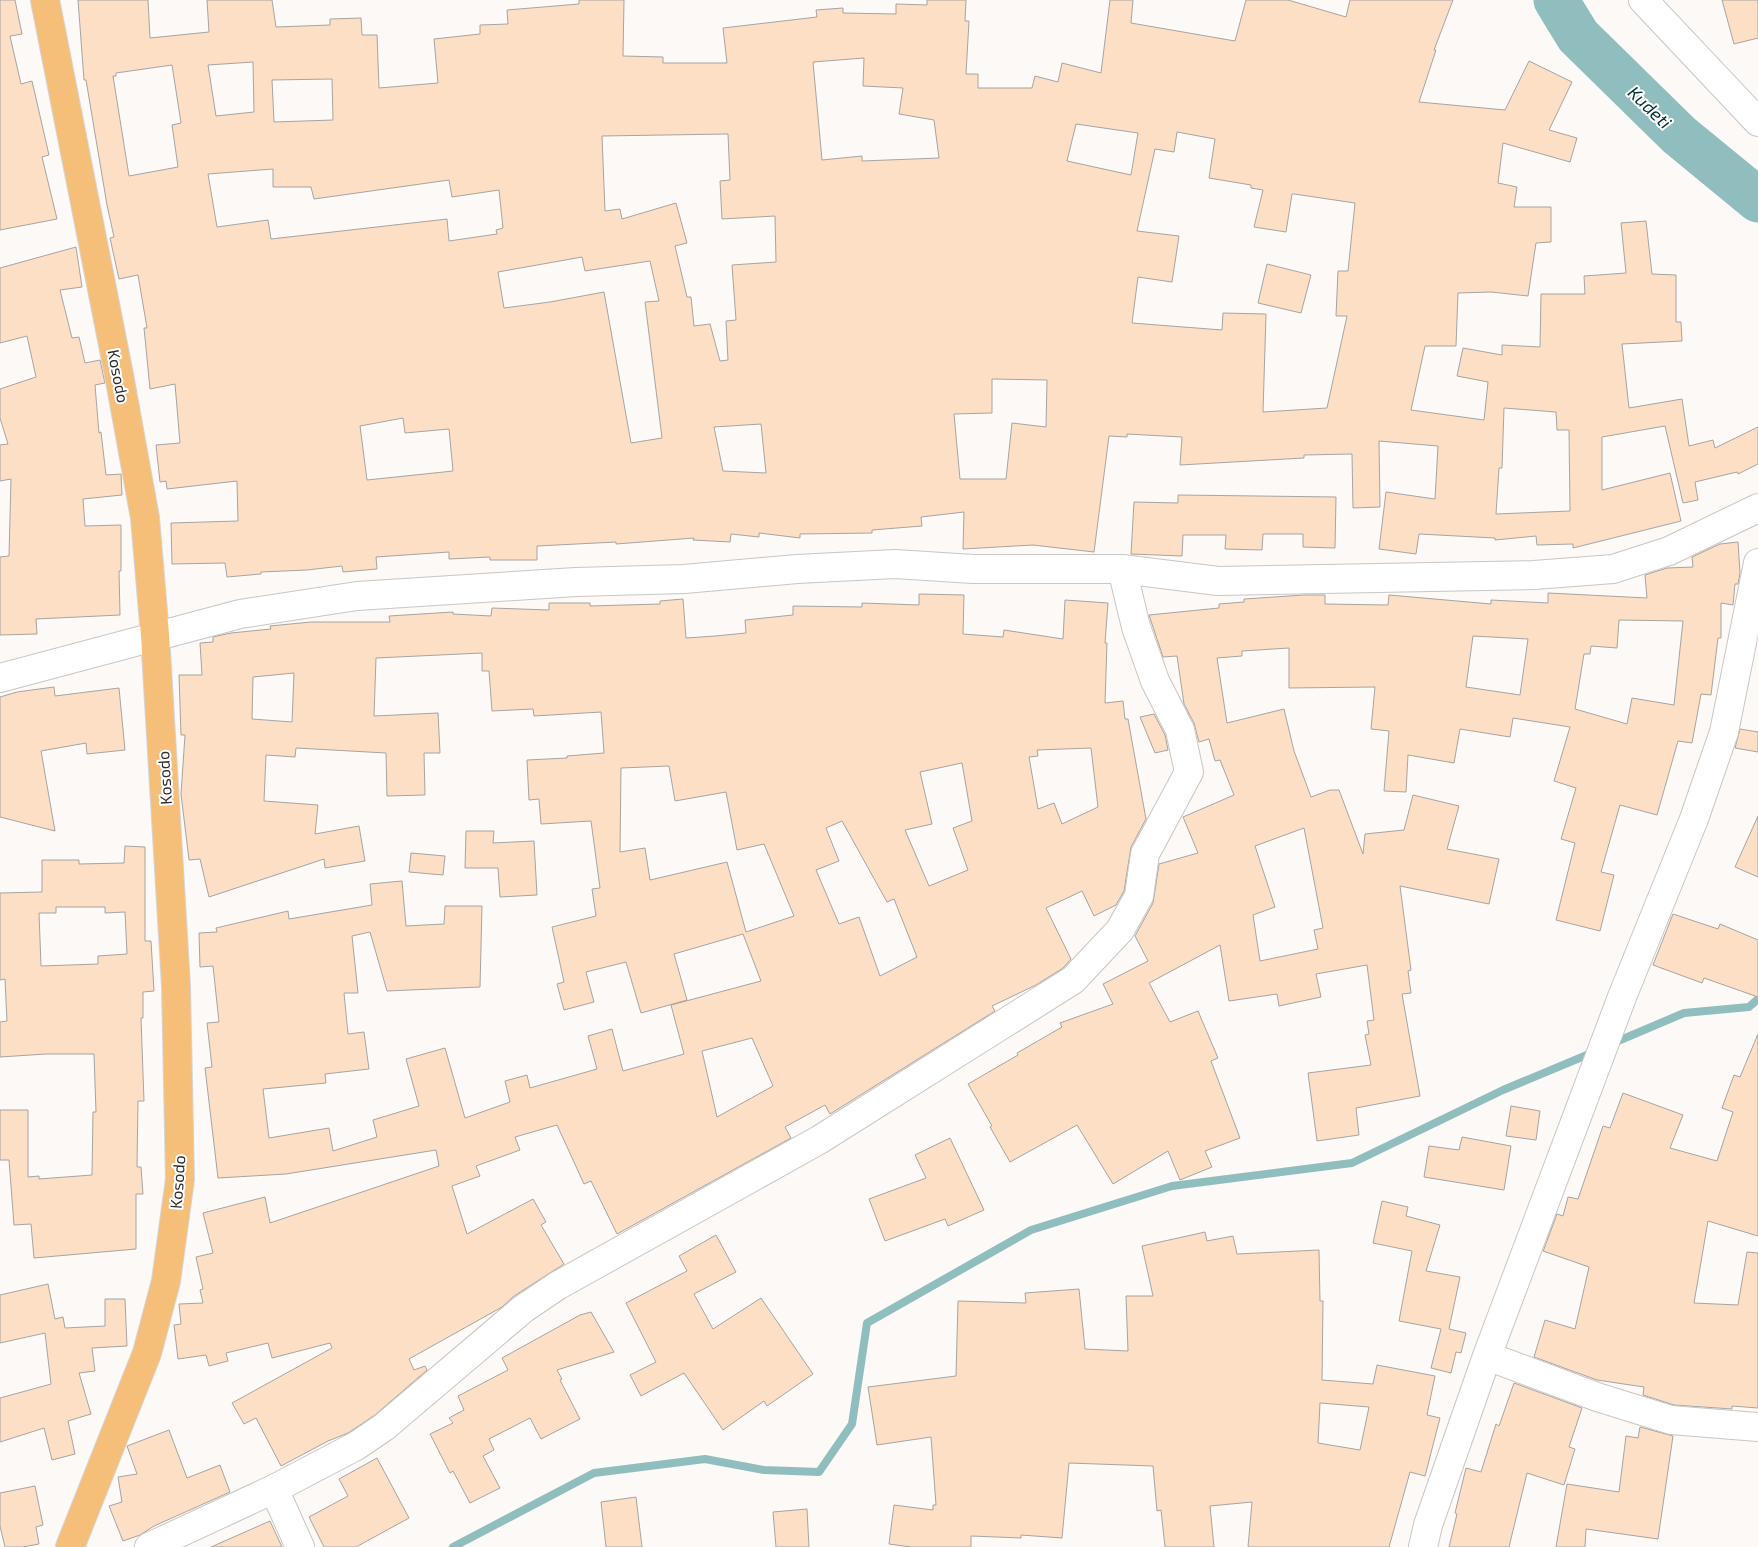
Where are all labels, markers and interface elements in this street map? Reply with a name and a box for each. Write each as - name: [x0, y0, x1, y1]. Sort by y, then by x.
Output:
- water label: Kudeti: [1624, 81, 1677, 133]
- street label: Kosodo: [105, 348, 133, 404]
- street label: Kosodo: [153, 751, 175, 805]
- street label: Kosodo: [166, 1154, 188, 1210]

